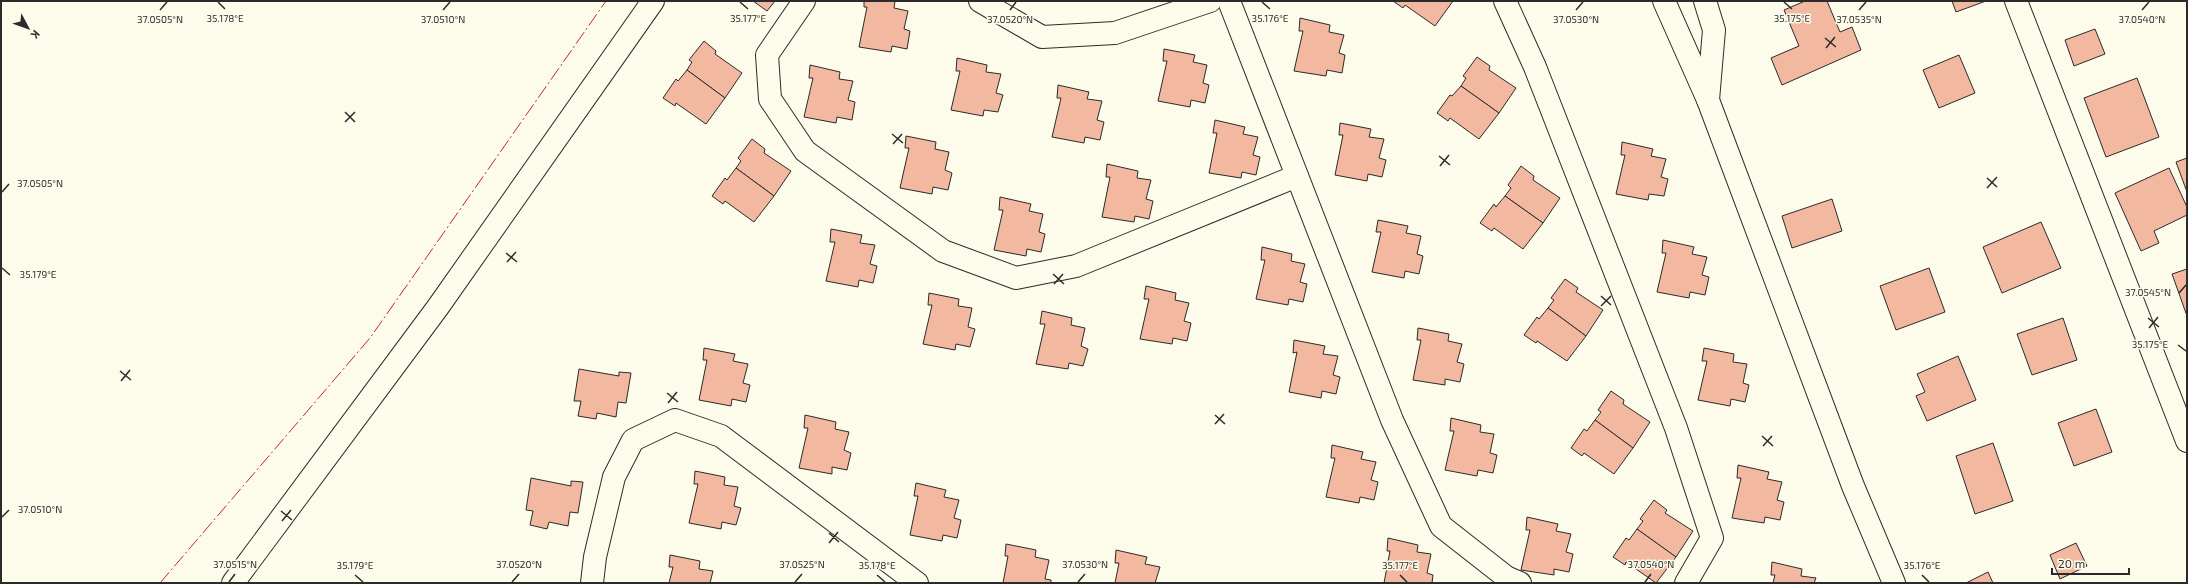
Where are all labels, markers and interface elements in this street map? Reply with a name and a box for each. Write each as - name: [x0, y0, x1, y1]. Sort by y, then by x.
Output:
- north arrow: [8, 8, 48, 48]
- text: 35.178°E: [206, 12, 244, 24]
- text: 35.177°E: [730, 12, 767, 24]
- text: 35.176°E: [1252, 12, 1289, 24]
- text: 35.175°E: [1774, 12, 1811, 24]
- text: 37.0505°N: [137, 13, 183, 25]
- text: 37.0510°N: [421, 13, 465, 25]
- text: 37.0520°N: [987, 13, 1033, 25]
- text: 37.0530°N: [1553, 13, 1599, 25]
- text: 37.0535°N: [1836, 13, 1882, 25]
- text: 37.0540°N: [2119, 13, 2165, 25]
- text: K: [29, 28, 43, 42]
- text: 37.0505°N: [17, 177, 63, 189]
- text: 35.179°E: [20, 268, 57, 280]
- text: 37.0545°N: [2125, 286, 2171, 298]
- text: 35.175°E: [2132, 338, 2169, 350]
- text: 37.0510°N: [18, 503, 62, 515]
- scale bar: [2052, 550, 2129, 576]
- text: 20 m: [2058, 556, 2085, 570]
- text: 37.0515°N: [213, 558, 257, 570]
- text: 37.0520°N: [496, 558, 542, 570]
- text: 37.0525°N: [779, 558, 825, 570]
- text: 37.0530°N: [1062, 558, 1108, 570]
- text: 37.0540°N: [1628, 558, 1674, 570]
- text: 35.179°E: [337, 559, 374, 571]
- text: 35.178°E: [858, 559, 896, 571]
- text: 35.177°E: [1382, 559, 1419, 571]
- text: 35.176°E: [1904, 559, 1941, 571]

